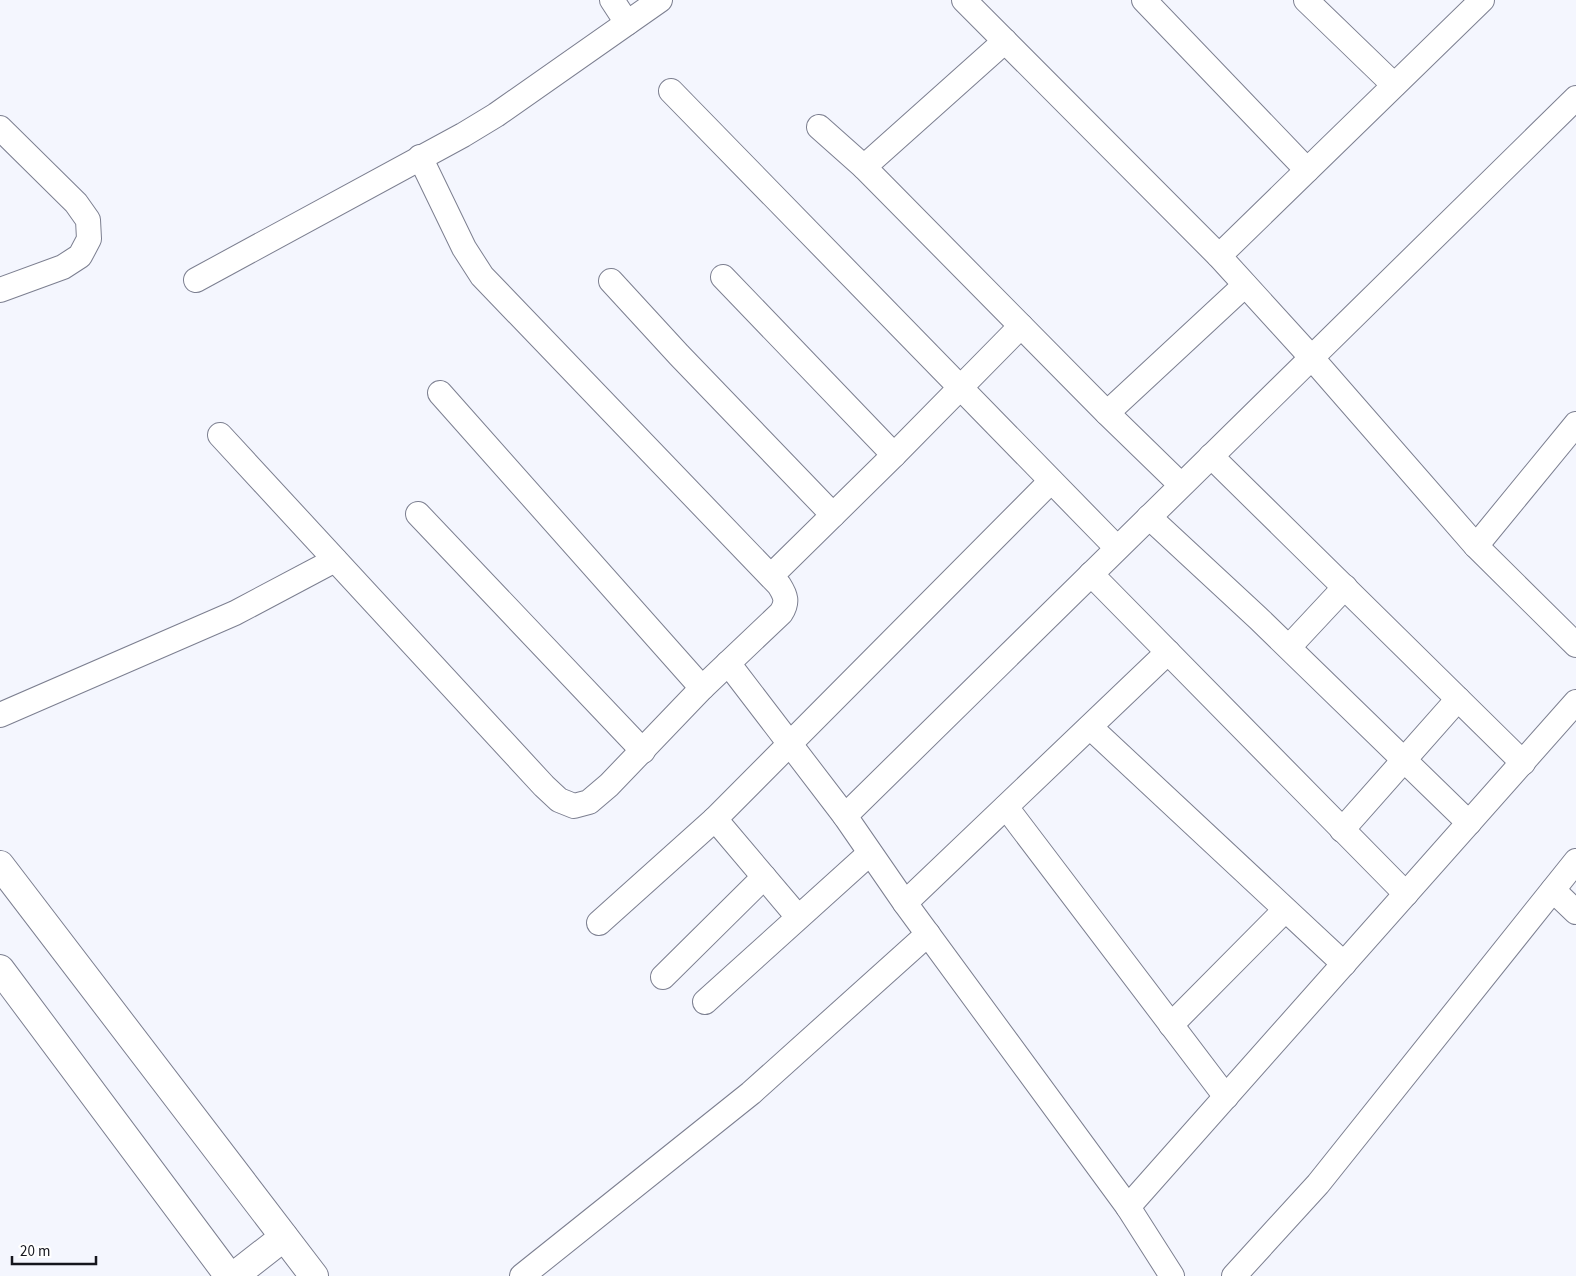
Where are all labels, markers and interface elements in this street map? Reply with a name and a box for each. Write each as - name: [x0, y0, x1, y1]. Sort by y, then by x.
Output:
- scale bar: [12, 1234, 96, 1266]
- text: 20 m: [20, 1241, 50, 1262]

